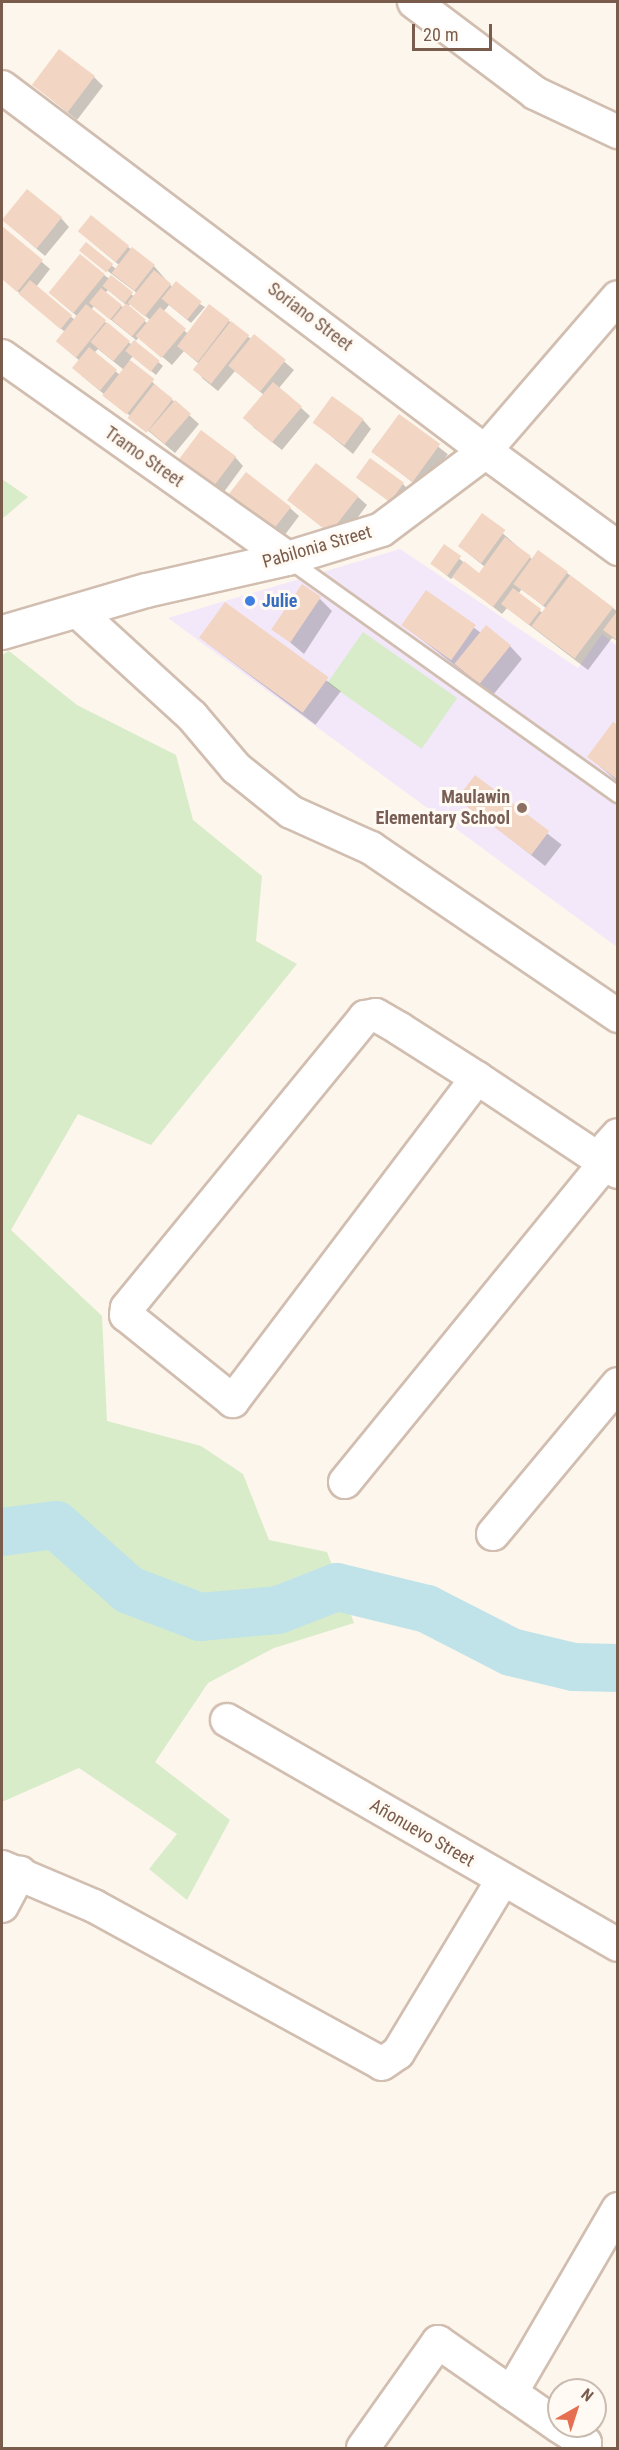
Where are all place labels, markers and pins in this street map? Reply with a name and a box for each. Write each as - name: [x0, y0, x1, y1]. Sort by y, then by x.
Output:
- place label: Julie: [262, 590, 297, 612]
- marker: Julie: [243, 594, 257, 608]
- place label: Maulawin Elementary School: [376, 787, 510, 830]
- marker: Maulawin Elementary School: [515, 801, 529, 815]

